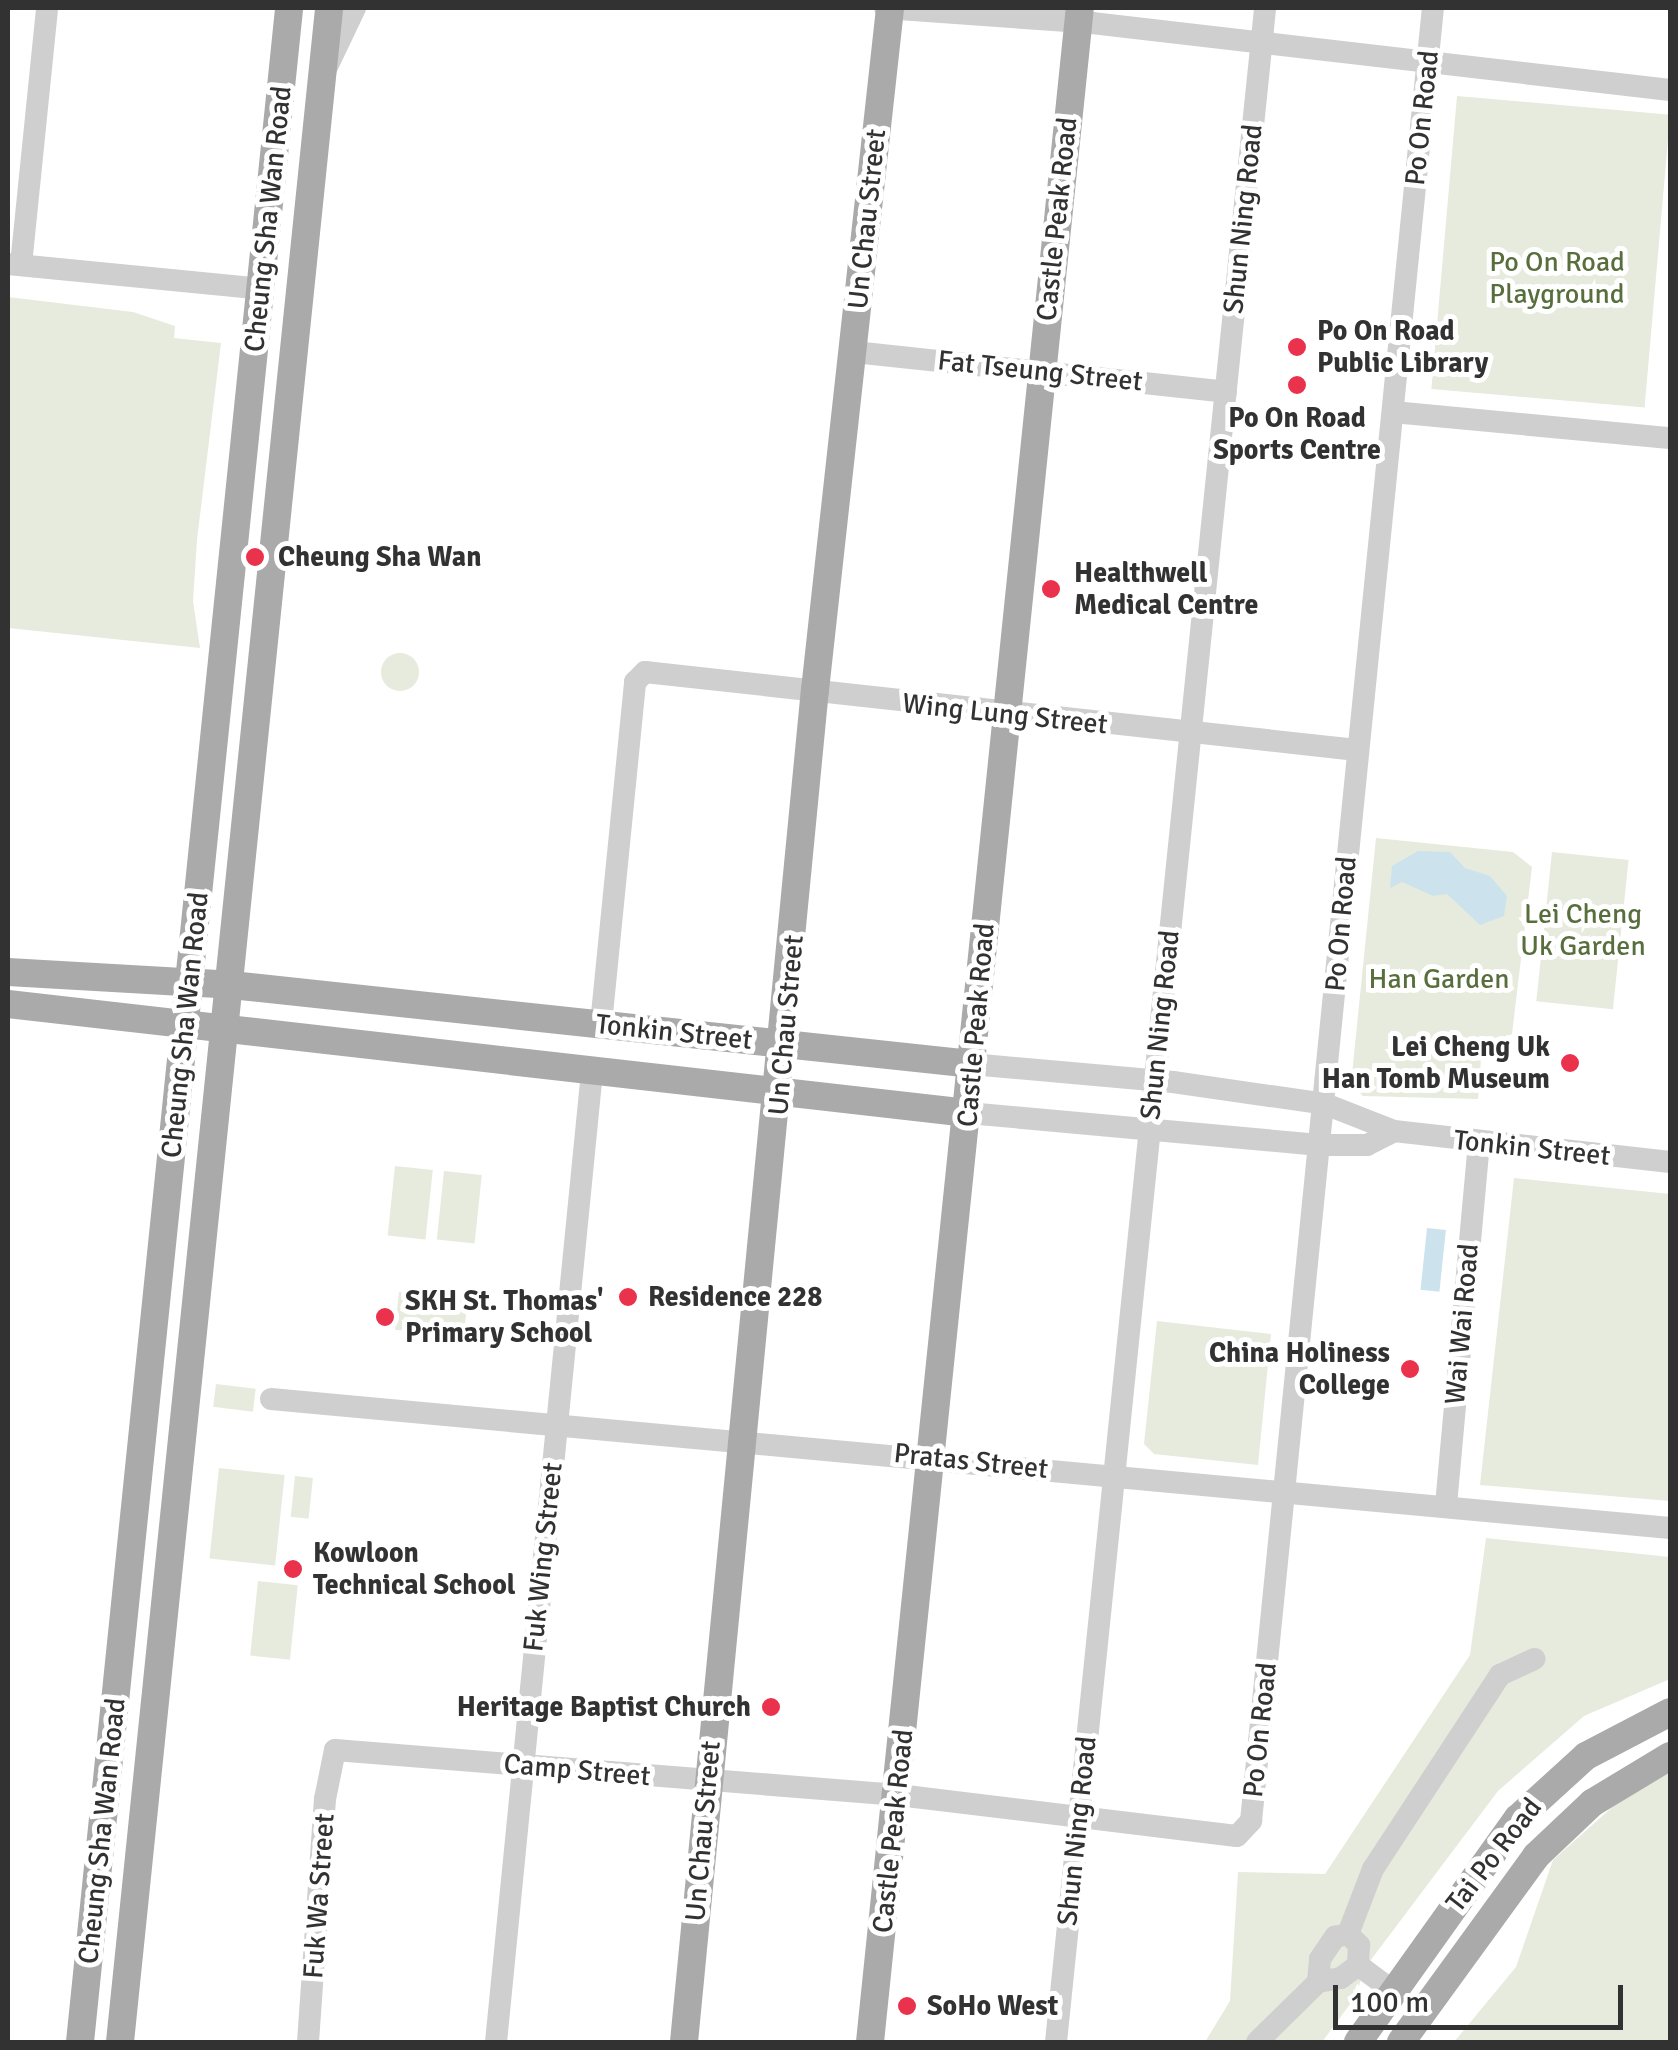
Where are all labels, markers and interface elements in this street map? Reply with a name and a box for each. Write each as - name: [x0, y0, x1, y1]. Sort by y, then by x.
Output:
- street label: Po On Road: [1398, 49, 1446, 187]
- street label: Cheung Sha Wan Road: [237, 84, 299, 354]
- street label: Castle Peak Road: [1030, 116, 1084, 322]
- street label: Shun Ning Road: [1216, 123, 1270, 315]
- street label: Un Chau Street: [841, 127, 893, 311]
- park label: Po On Road Playground: [1489, 245, 1625, 311]
- place label: Po On Road Public Library: [1317, 314, 1489, 380]
- marker: Po On Road Public Library: [1286, 336, 1308, 358]
- street label: Fat Tseung Street: [936, 344, 1144, 398]
- marker: Po On Road Sports Centre: [1286, 374, 1308, 396]
- place label: Po On Road Sports Centre: [1213, 401, 1381, 467]
- place label: Cheung Sha Wan: [278, 540, 481, 574]
- marker: Cheung Sha Wan: [242, 544, 268, 570]
- place label: Healthwell Medical Centre: [1074, 556, 1258, 622]
- marker: Healthwell Medical Centre: [1038, 576, 1064, 602]
- street label: Wing Lung Street: [901, 687, 1109, 741]
- street label: Po On Road: [1318, 855, 1364, 993]
- street label: Cheung Sha Wan Road: [154, 890, 216, 1160]
- park label: Lei Cheng Uk Garden: [1520, 897, 1646, 963]
- street label: Castle Peak Road: [950, 922, 1002, 1128]
- street label: Shun Ning Road: [1133, 929, 1187, 1121]
- street label: Un Chau Street: [761, 933, 811, 1117]
- park label: Han Garden: [1369, 962, 1509, 996]
- street label: Tonkin Street: [594, 1007, 754, 1057]
- place label: Lei Cheng Uk Han Tomb Museum: [1322, 1030, 1550, 1096]
- marker: Lei Cheng Uk Han Tomb Museum: [1559, 1052, 1581, 1074]
- street label: Tonkin Street: [1452, 1123, 1612, 1173]
- street label: Wai Wai Road: [1438, 1242, 1486, 1406]
- place label: Residence 228: [648, 1280, 822, 1314]
- place label: SKH St. Thomas' Primary School: [405, 1284, 604, 1350]
- marker: Residence 228: [617, 1286, 639, 1308]
- marker: SKH St. Thomas' Primary School: [374, 1306, 396, 1328]
- place label: China Holiness College: [1209, 1336, 1390, 1402]
- marker: China Holiness College: [1399, 1358, 1421, 1380]
- street label: Pratas Street: [892, 1436, 1050, 1486]
- street label: Fuk Wing Street: [516, 1461, 570, 1653]
- place label: Kowloon Technical School: [313, 1536, 516, 1602]
- marker: Kowloon Technical School: [282, 1558, 304, 1580]
- street label: Po On Road: [1236, 1661, 1284, 1799]
- place label: Heritage Baptist Church: [457, 1690, 751, 1724]
- street label: Cheung Sha Wan Road: [71, 1696, 133, 1966]
- marker: Heritage Baptist Church: [760, 1696, 782, 1718]
- street label: Castle Peak Road: [866, 1728, 920, 1934]
- street label: Shun Ning Road: [1050, 1735, 1104, 1927]
- street label: Un Chau Street: [678, 1739, 728, 1923]
- street label: Camp Street: [502, 1747, 652, 1793]
- street label: Tai Po Road: [1439, 1791, 1549, 1919]
- street label: Fuk Wa Street: [296, 1812, 342, 1980]
- scale bar: [1338, 1965, 1628, 2027]
- text: 100 m: [1350, 1984, 1429, 2021]
- place label: SoHo West: [927, 1989, 1058, 2023]
- marker: SoHo West: [896, 1995, 918, 2017]

